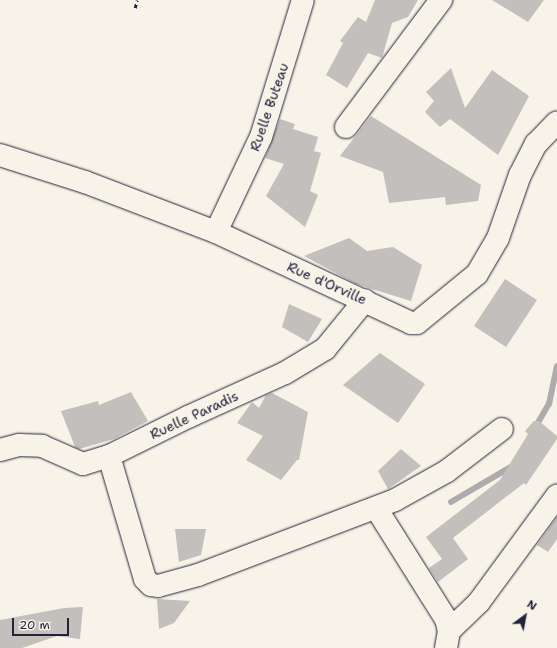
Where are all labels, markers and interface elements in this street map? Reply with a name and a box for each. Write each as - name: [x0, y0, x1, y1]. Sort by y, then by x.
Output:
- street label: Ruelle Buteau: [246, 61, 292, 153]
- street label: Rue d'Orville: [285, 258, 369, 308]
- street label: Ruelle Paradis: [147, 387, 241, 443]
- north arrow: [505, 596, 545, 636]
- text: N: [524, 597, 539, 614]
- scale bar: [14, 610, 71, 636]
- text: 20 m: [19, 617, 50, 633]

